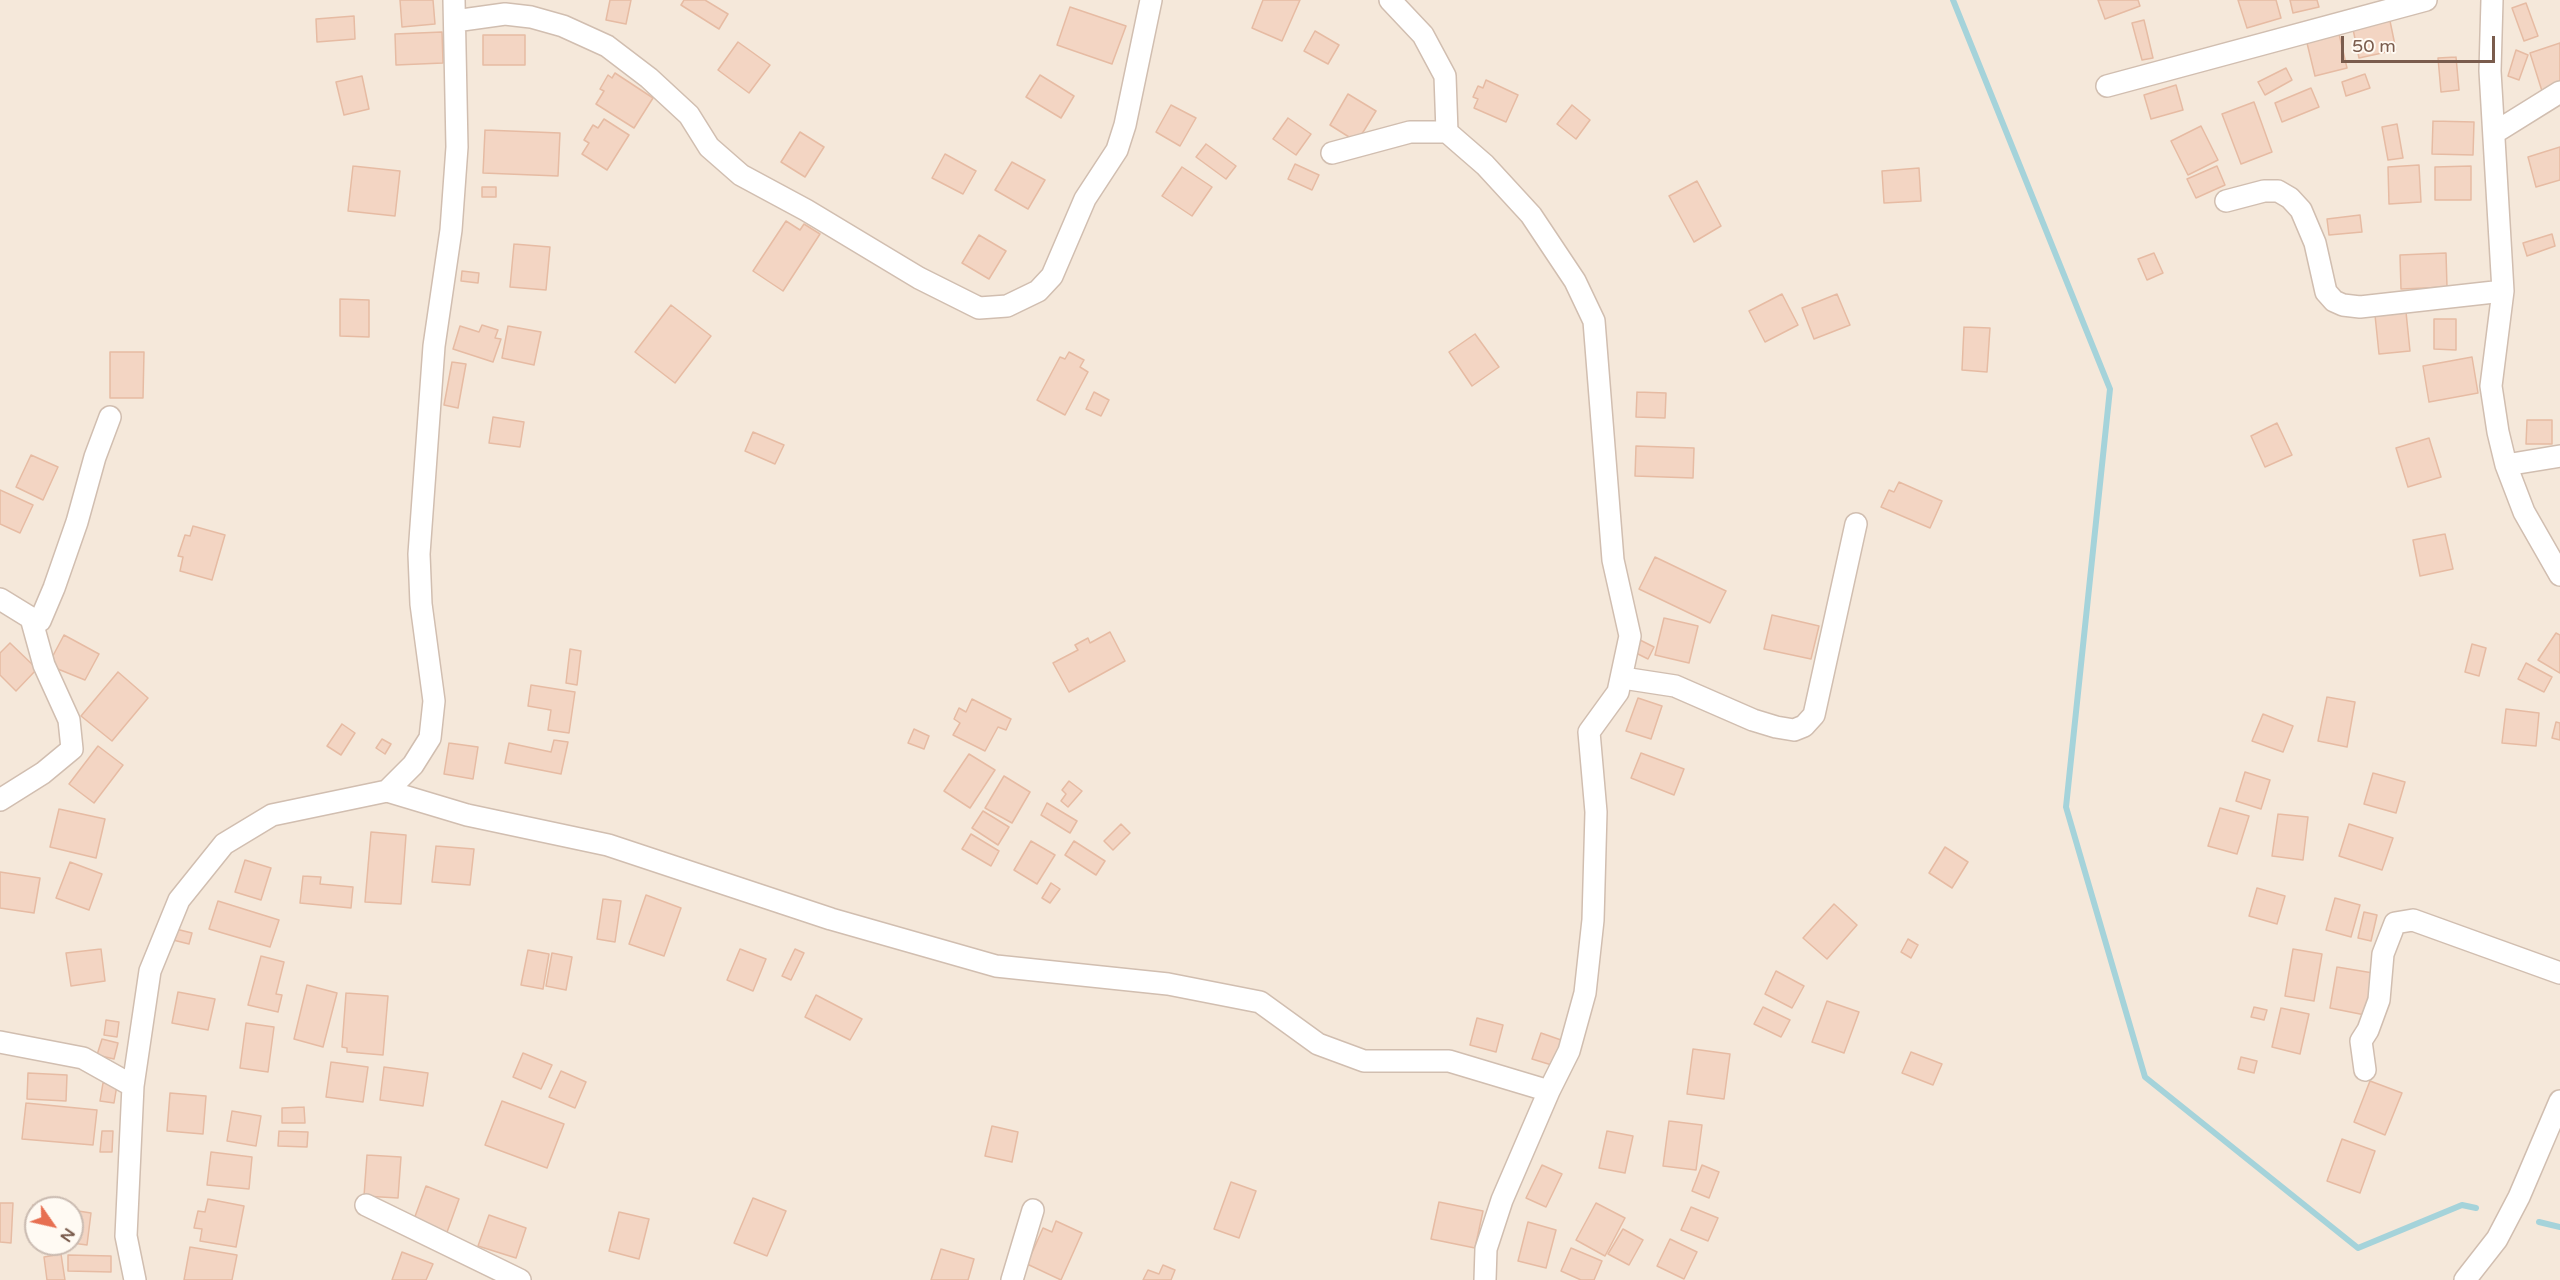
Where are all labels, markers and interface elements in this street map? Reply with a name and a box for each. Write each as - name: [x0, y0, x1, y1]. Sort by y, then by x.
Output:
- scale bar: [2344, 24, 2498, 62]
- text: 50 m: [2352, 35, 2396, 57]
- north arrow: [24, 1196, 84, 1256]
- text: N: [55, 1224, 79, 1246]

